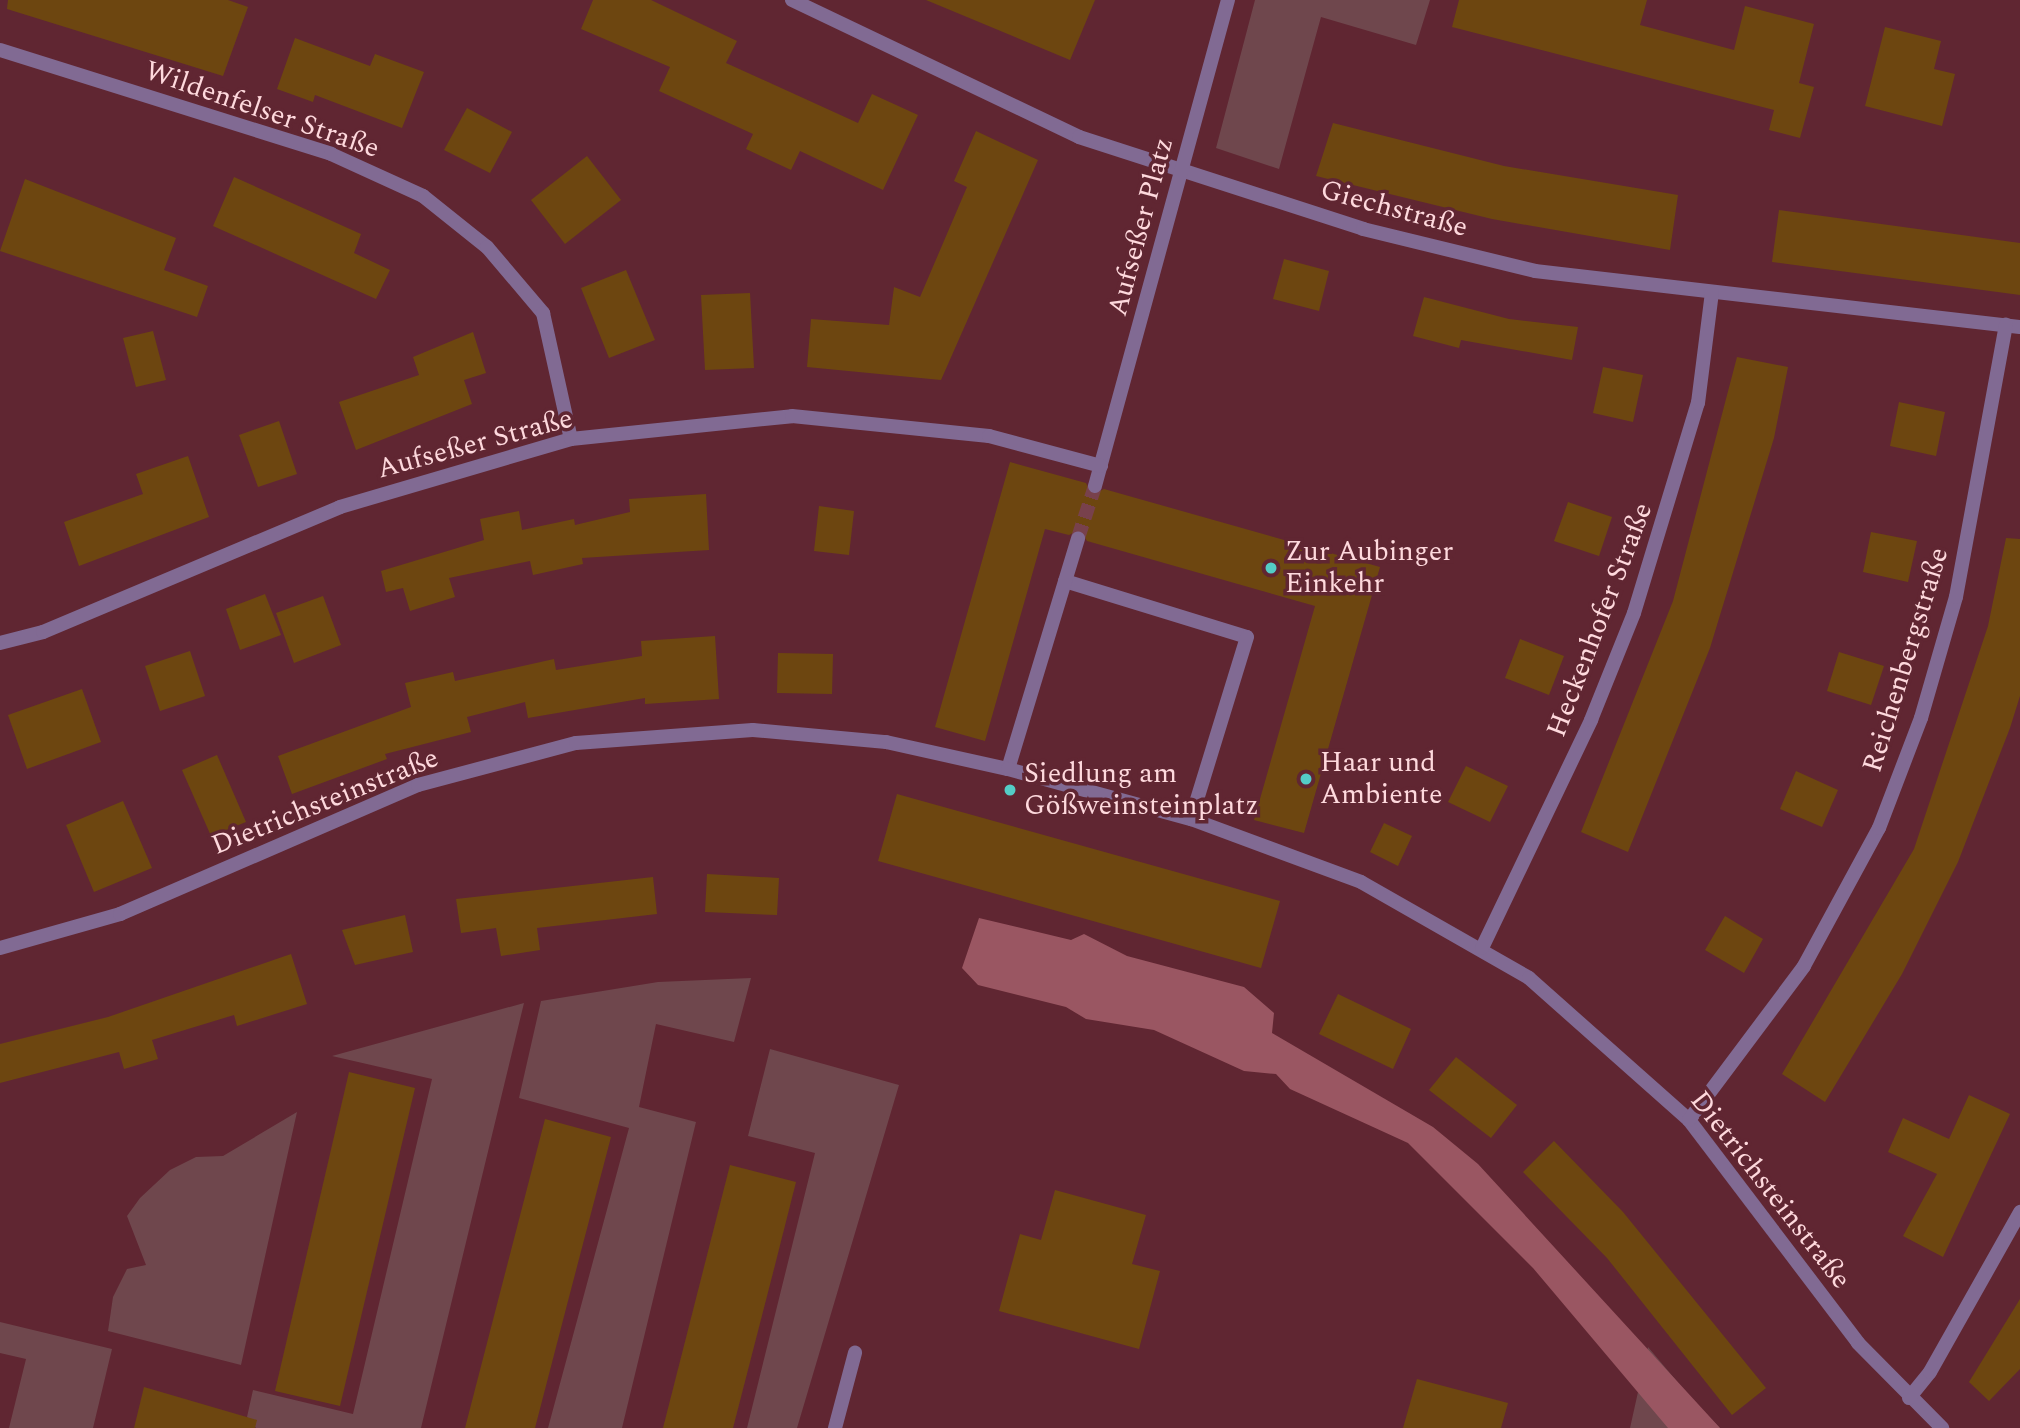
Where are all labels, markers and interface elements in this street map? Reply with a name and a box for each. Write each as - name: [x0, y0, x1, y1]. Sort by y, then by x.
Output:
- street label: Wildenfelser Straße: [140, 54, 384, 166]
- street label: Aufseßer Platz: [1101, 134, 1181, 320]
- street label: Giechstraße: [1317, 173, 1471, 245]
- street label: Aufseßer Straße: [374, 402, 576, 486]
- street label: Heckenhofer Straße: [1540, 498, 1660, 742]
- place label: Zur Aubinger Einkehr: [1285, 535, 1453, 601]
- street label: Reichenbergstraße: [1856, 544, 1956, 776]
- marker: Zur Aubinger Einkehr: [1263, 560, 1279, 576]
- street label: Dietrichsteinstraße: [207, 741, 443, 863]
- place label: Haar und Ambiente: [1320, 746, 1443, 812]
- place label: Siedlung am Gößweinsteinplatz: [1024, 757, 1259, 823]
- marker: Haar und Ambiente: [1298, 771, 1314, 787]
- marker: Siedlung am Gößweinsteinplatz: [1002, 782, 1018, 798]
- street label: Dietrichsteinstraße: [1682, 1084, 1858, 1296]

